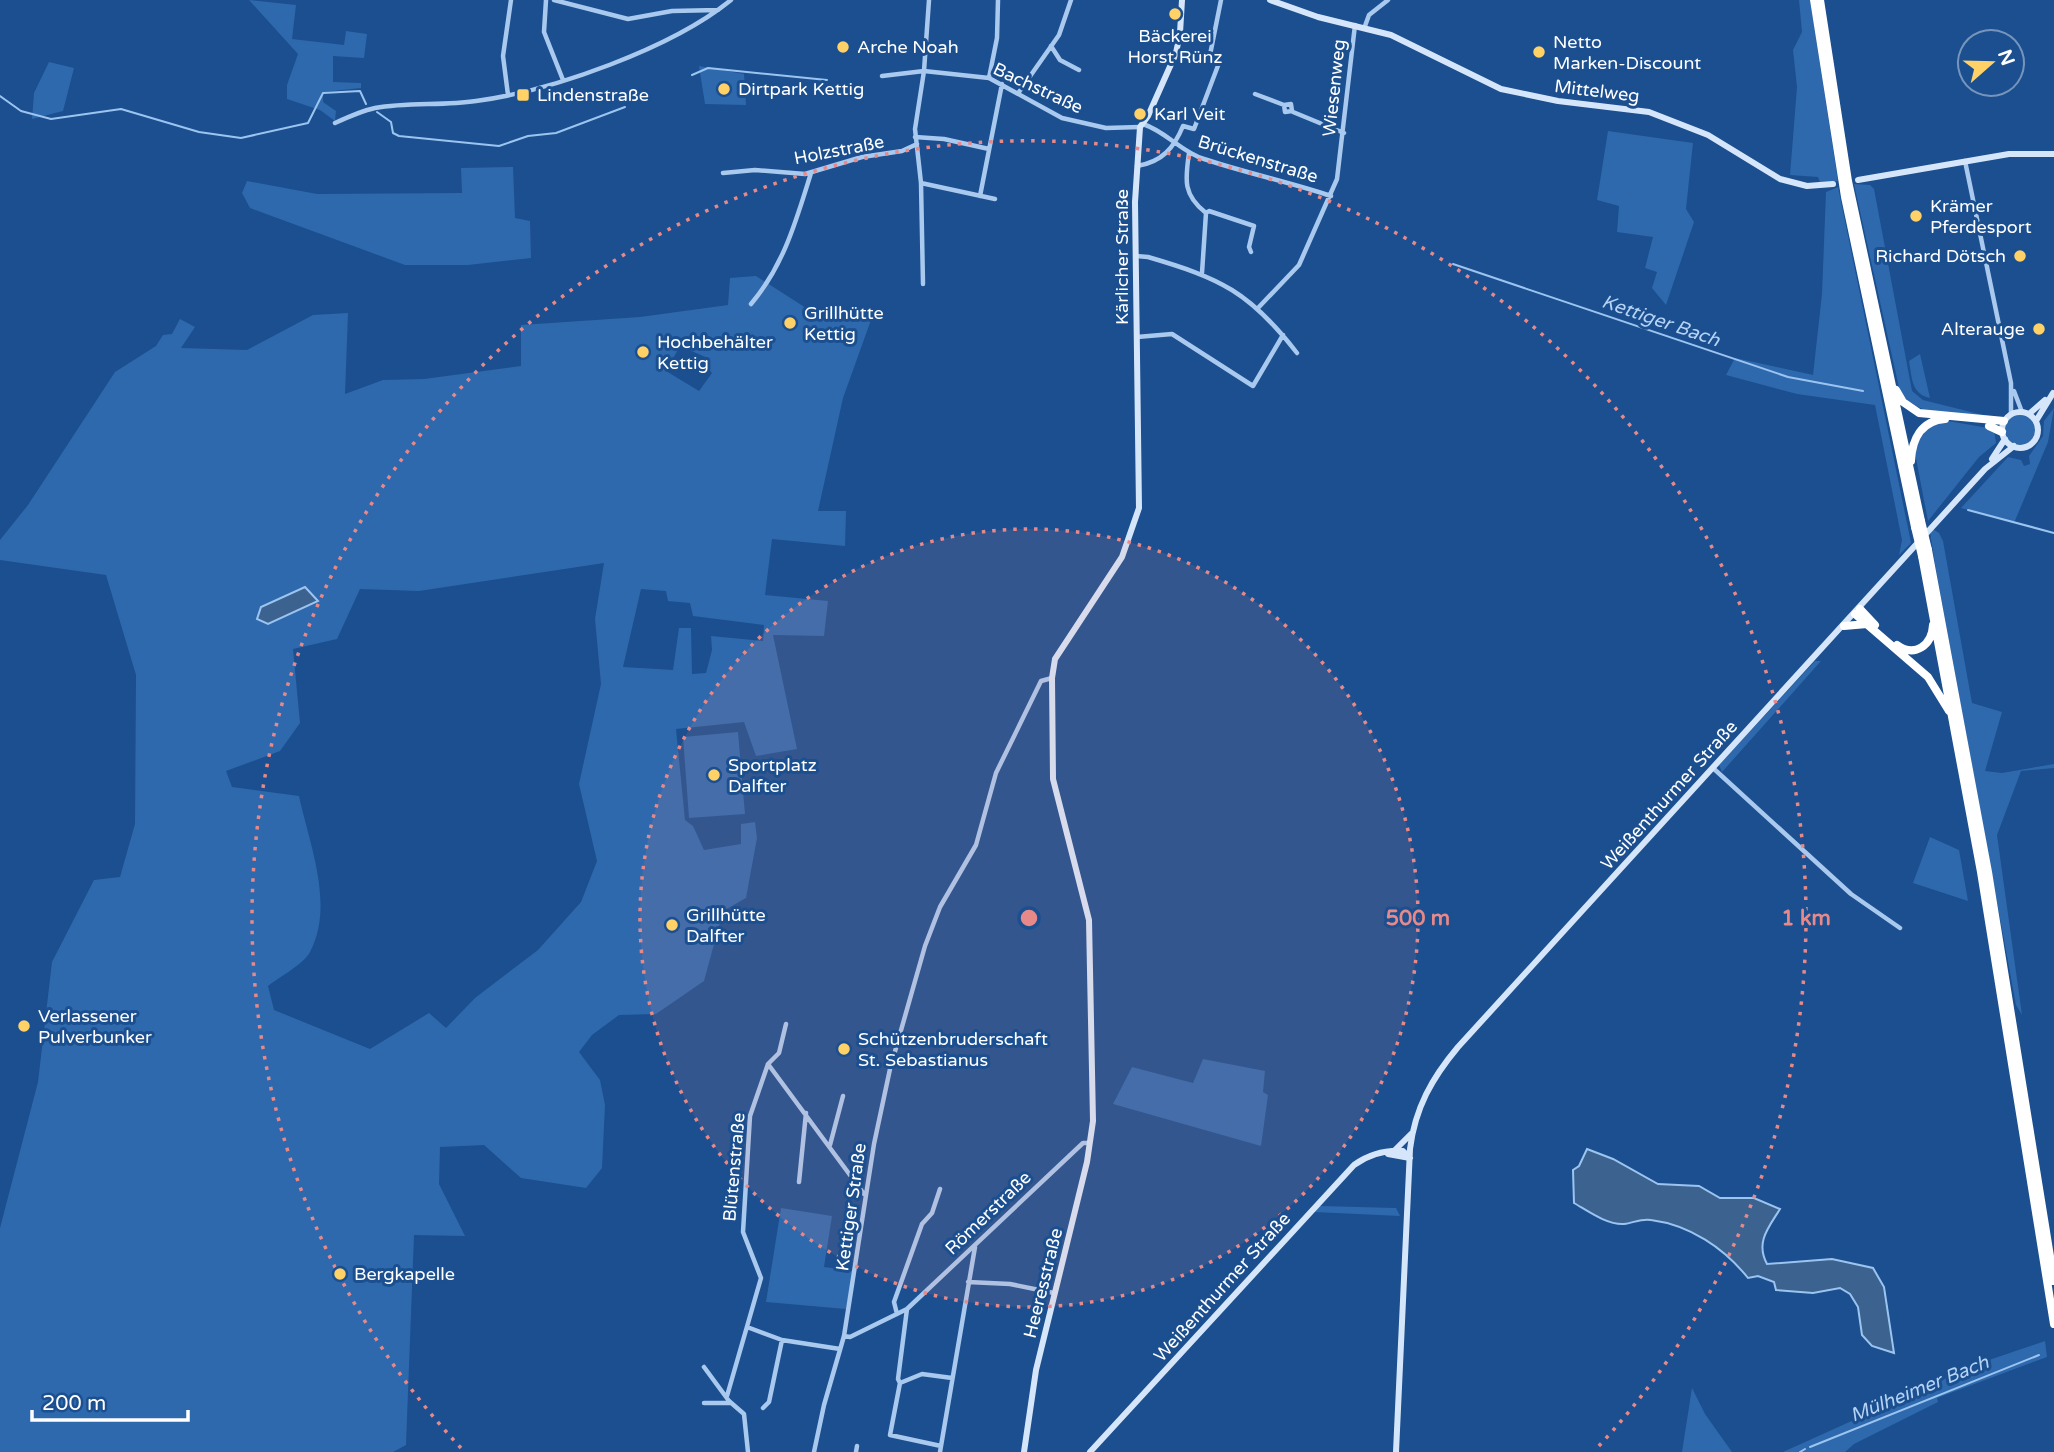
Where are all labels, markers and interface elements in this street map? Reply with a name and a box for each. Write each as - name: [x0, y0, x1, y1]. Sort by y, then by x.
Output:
- marker: Bäckerei Horst Rünz: [1167, 6, 1183, 22]
- place label: Bäckerei Horst Rünz: [1127, 25, 1223, 68]
- north arrow: [1956, 28, 2026, 98]
- place label: Netto Marken-Discount: [1553, 31, 1701, 74]
- place label: Arche Noah: [857, 36, 959, 58]
- street label: Wiesenweg: [1318, 38, 1350, 138]
- marker: Arche Noah: [835, 39, 851, 55]
- marker: Netto Marken-Discount: [1531, 44, 1547, 60]
- text: N: [1993, 47, 2019, 68]
- street label: Bachstraße: [990, 58, 1086, 118]
- street label: Mittelweg: [1553, 75, 1641, 107]
- place label: Dirtpark Kettig: [738, 78, 864, 100]
- marker: Dirtpark Kettig: [716, 81, 732, 97]
- place label: Lindenstraße: [537, 84, 649, 106]
- marker: Lindenstraße: [515, 87, 531, 103]
- place label: Karl Veit: [1154, 103, 1225, 125]
- marker: Karl Veit: [1132, 106, 1148, 122]
- street label: Holzstraße: [792, 130, 886, 170]
- street label: Brückenstraße: [1195, 130, 1321, 188]
- street label: Kärlicher Straße: [1111, 189, 1133, 325]
- place label: Krämer Pferdesport: [1930, 195, 2032, 238]
- marker: Krämer Pferdesport: [1908, 208, 1924, 224]
- place label: Richard Dötsch: [1875, 245, 2006, 267]
- marker: Richard Dötsch: [2012, 248, 2028, 264]
- water label: Kettiger Bach: [1599, 290, 1723, 352]
- place label: Grillhütte Kettig: [804, 302, 884, 345]
- marker: Grillhütte Kettig: [782, 315, 798, 331]
- place label: Alterauge: [1941, 318, 2025, 340]
- marker: Alterauge: [2031, 321, 2047, 337]
- place label: Hochbehälter Kettig: [657, 331, 773, 374]
- marker: Hochbehälter Kettig: [635, 344, 651, 360]
- street label: Weißenthurmer Straße: [1596, 716, 1742, 874]
- place label: Sportplatz Dalfter: [728, 754, 817, 797]
- marker: Sportplatz Dalfter: [706, 767, 722, 783]
- place label: Grillhütte Dalfter: [686, 904, 766, 947]
- centre of rings: [1017, 906, 1041, 930]
- text: 500 m: [1386, 906, 1450, 931]
- text: 1 km: [1781, 906, 1831, 931]
- marker: Grillhütte Dalfter: [664, 917, 680, 933]
- place label: Verlassener Pulverbunker: [38, 1005, 152, 1048]
- marker: Verlassener Pulverbunker: [16, 1018, 32, 1034]
- place label: Schützenbruderschaft St. Sebastianus: [858, 1028, 1048, 1071]
- marker: Schützenbruderschaft St. Sebastianus: [836, 1041, 852, 1057]
- street label: Blütenstraße: [718, 1112, 750, 1222]
- street label: Kettiger Straße: [831, 1141, 871, 1273]
- street label: Römerstraße: [940, 1167, 1036, 1259]
- street label: Weißenthurmer Straße: [1149, 1208, 1295, 1366]
- street label: Heeresstraße: [1019, 1226, 1067, 1340]
- place label: Bergkapelle: [354, 1263, 455, 1285]
- marker: Bergkapelle: [332, 1266, 348, 1282]
- water label: Mülheimer Bach: [1847, 1351, 1992, 1427]
- scale bar: [32, 1378, 187, 1422]
- text: 200 m: [42, 1391, 106, 1416]

